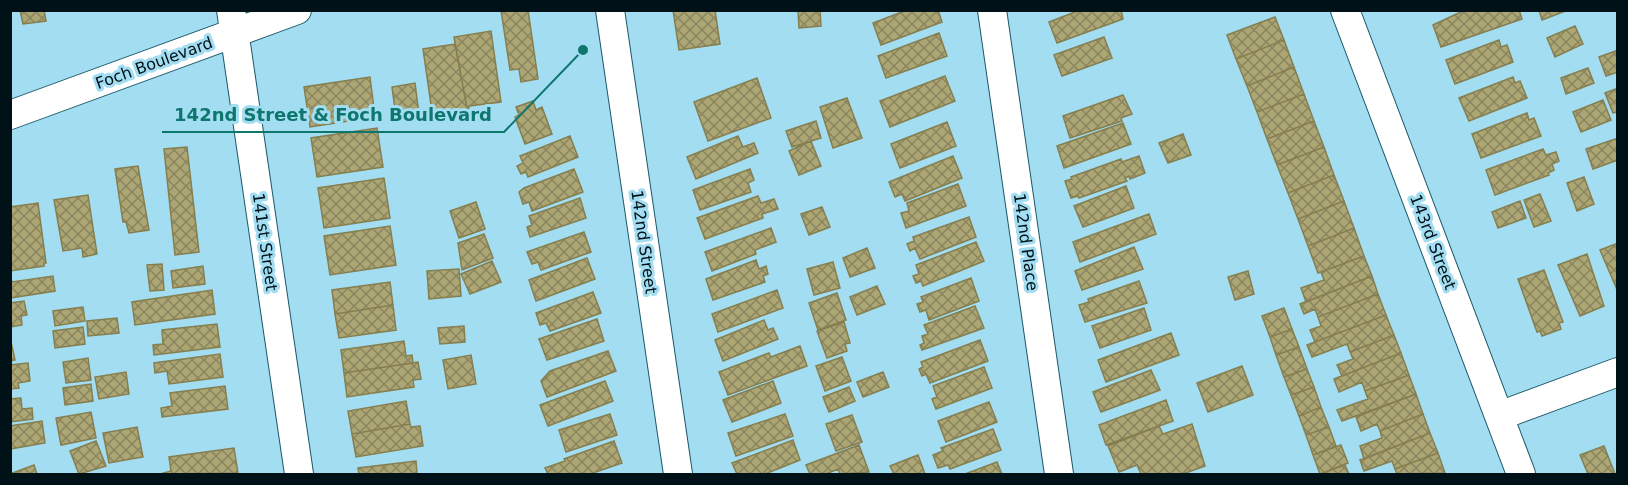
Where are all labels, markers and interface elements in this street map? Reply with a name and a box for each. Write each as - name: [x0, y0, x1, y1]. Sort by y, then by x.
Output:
- street label: Foch Boulevard: [93, 33, 215, 93]
- callout: 142nd Street & Foch Boulevard: [162, 96, 504, 132]
- text: 142nd Street & Foch Boulevard: [174, 104, 492, 125]
- street label: 142nd Street: [627, 189, 661, 295]
- street label: 141st Street: [249, 192, 281, 292]
- street label: 142nd Place: [1010, 192, 1042, 292]
- street label: 143rd Street: [1406, 192, 1460, 292]

